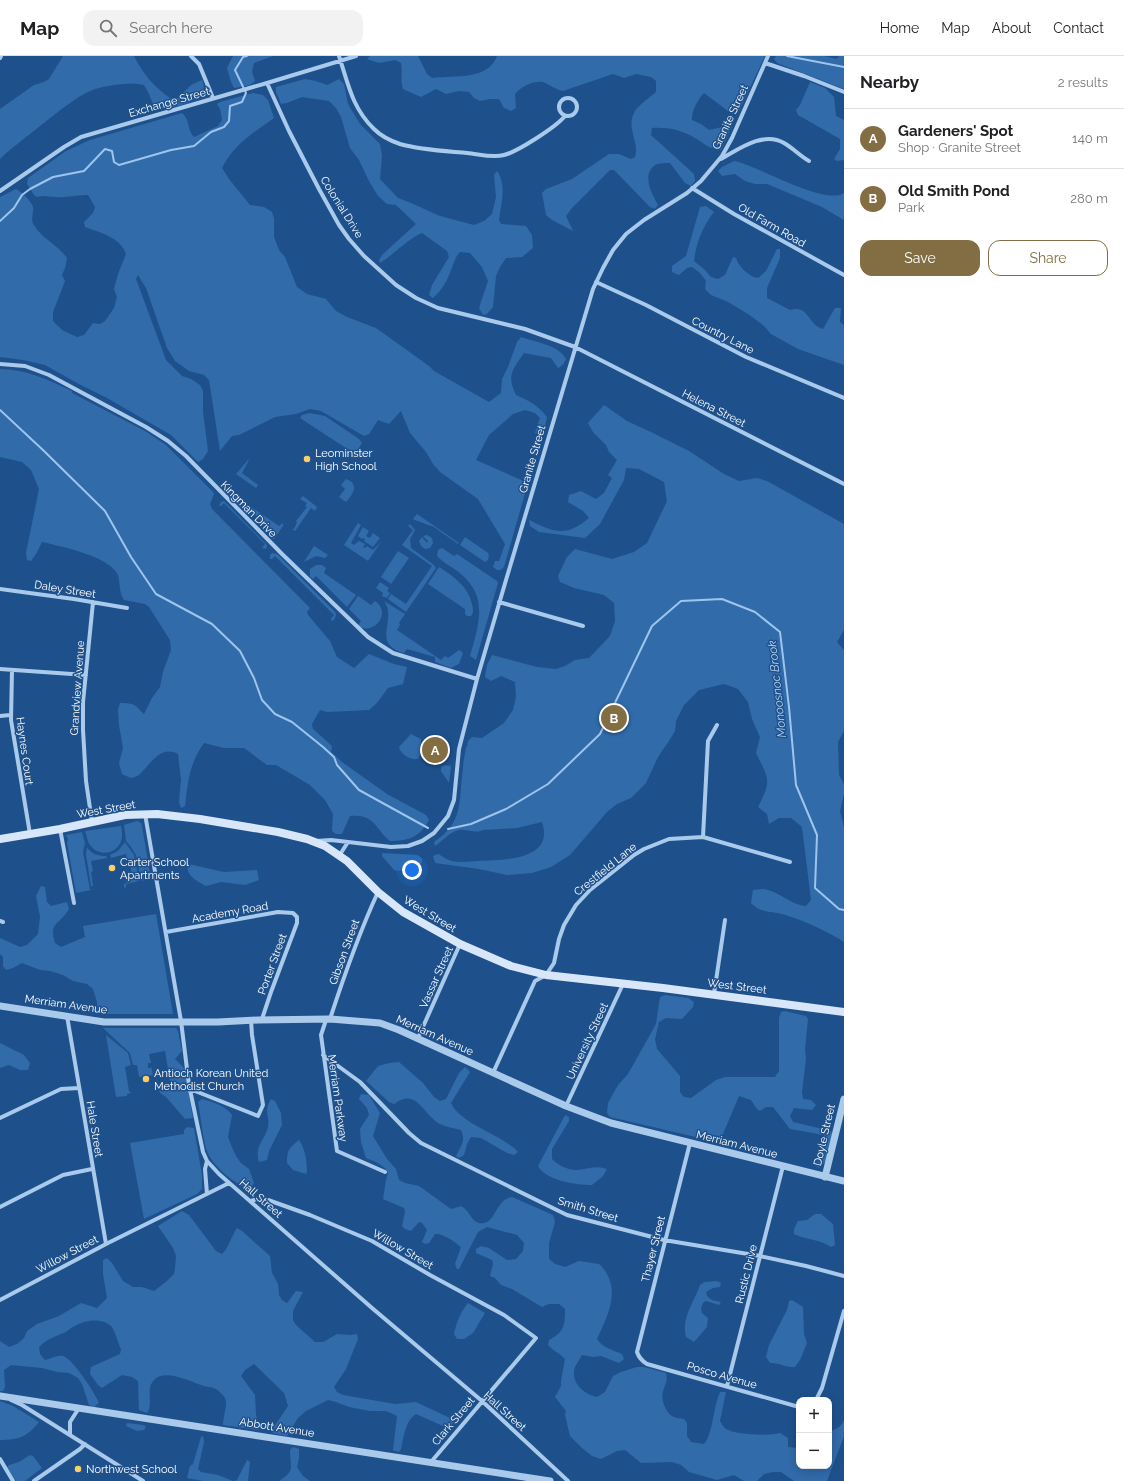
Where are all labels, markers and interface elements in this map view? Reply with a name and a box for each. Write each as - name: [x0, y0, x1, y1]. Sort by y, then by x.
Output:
- search box: [83, 10, 363, 46]
- text: Map: [20, 17, 59, 39]
- icon: search: [97, 17, 119, 39]
- text: Search here: [129, 19, 213, 37]
- text: Home: [880, 20, 919, 36]
- text: Map: [941, 20, 970, 36]
- text: About: [992, 20, 1031, 36]
- text: Contact: [1053, 20, 1104, 36]
- text: Nearby: [860, 72, 919, 92]
- text: 2 results: [1058, 75, 1108, 90]
- street label: Granite Street: [710, 83, 751, 152]
- street label: Exchange Street: [127, 85, 211, 120]
- text: Gardeners' Spot: [898, 122, 1013, 140]
- text: A: [869, 131, 877, 146]
- text: 140 m: [1072, 131, 1108, 146]
- text: Shop · Granite Street: [898, 140, 1021, 155]
- street label: Colonial Drive: [317, 174, 366, 241]
- text: Old Smith Pond: [898, 182, 1010, 200]
- text: B: [869, 191, 877, 206]
- text: 280 m: [1070, 191, 1108, 206]
- text: Park: [898, 200, 925, 215]
- street label: Old Farm Road: [736, 201, 808, 250]
- button: Save: [860, 240, 980, 276]
- button: Share: [988, 240, 1108, 276]
- street label: Country Lane: [689, 314, 757, 357]
- street label: Helena Street: [680, 387, 748, 430]
- street label: Granite Street: [517, 423, 548, 495]
- place label: Leominster High School: [315, 447, 377, 473]
- marker: Leominster High School: [302, 454, 312, 464]
- street label: Kingman Drive: [218, 479, 280, 541]
- street label: Daley Street: [33, 578, 97, 601]
- water label: Monoosnoc Brook: [765, 639, 789, 738]
- street label: Grandview Avenue: [68, 640, 87, 736]
- pin: B: [601, 703, 627, 733]
- street label: Haynes Court: [13, 716, 36, 786]
- pin: A: [422, 735, 448, 765]
- street label: West Street: [76, 798, 137, 821]
- street label: Crestfield Lane: [571, 840, 640, 899]
- place label: Carter School Apartments: [120, 856, 189, 882]
- your location: [402, 860, 422, 880]
- marker: Carter School Apartments: [107, 863, 117, 873]
- street label: West Street: [401, 894, 459, 935]
- street label: Academy Road: [191, 899, 270, 926]
- street label: Gibson Street: [327, 917, 362, 987]
- street label: Porter Street: [255, 932, 290, 997]
- street label: Vassar Street: [417, 944, 456, 1010]
- street label: West Street: [707, 976, 768, 997]
- street label: Merriam Avenue: [24, 992, 109, 1017]
- street label: University Street: [564, 1000, 611, 1082]
- street label: Merriam Avenue: [394, 1013, 476, 1059]
- street label: Merriam Parkway: [325, 1054, 350, 1143]
- place label: Antioch Korean United Methodist Church: [154, 1067, 268, 1093]
- marker: Antioch Korean United Methodist Church: [141, 1074, 151, 1084]
- street label: Hale Street: [84, 1100, 105, 1158]
- street label: Doyle Street: [811, 1103, 838, 1167]
- street label: Merriam Avenue: [695, 1128, 779, 1161]
- street label: Hall Street: [236, 1176, 285, 1221]
- street label: Smith Street: [556, 1194, 620, 1225]
- street label: Thayer Street: [639, 1214, 668, 1284]
- street label: Willow Street: [370, 1227, 436, 1272]
- street label: Willow Street: [34, 1233, 101, 1276]
- street label: Rustic Drive: [733, 1243, 760, 1305]
- street label: Posco Avenue: [685, 1359, 759, 1392]
- street label: Hall Street: [481, 1389, 529, 1434]
- street label: Clark Street: [429, 1394, 478, 1448]
- map controls: [796, 1397, 832, 1469]
- button: +: [796, 1397, 832, 1433]
- street label: Abbott Avenue: [238, 1415, 316, 1440]
- button: −: [796, 1433, 832, 1469]
- place label: Northwest School: [86, 1463, 177, 1476]
- marker: Northwest School: [73, 1464, 83, 1474]

